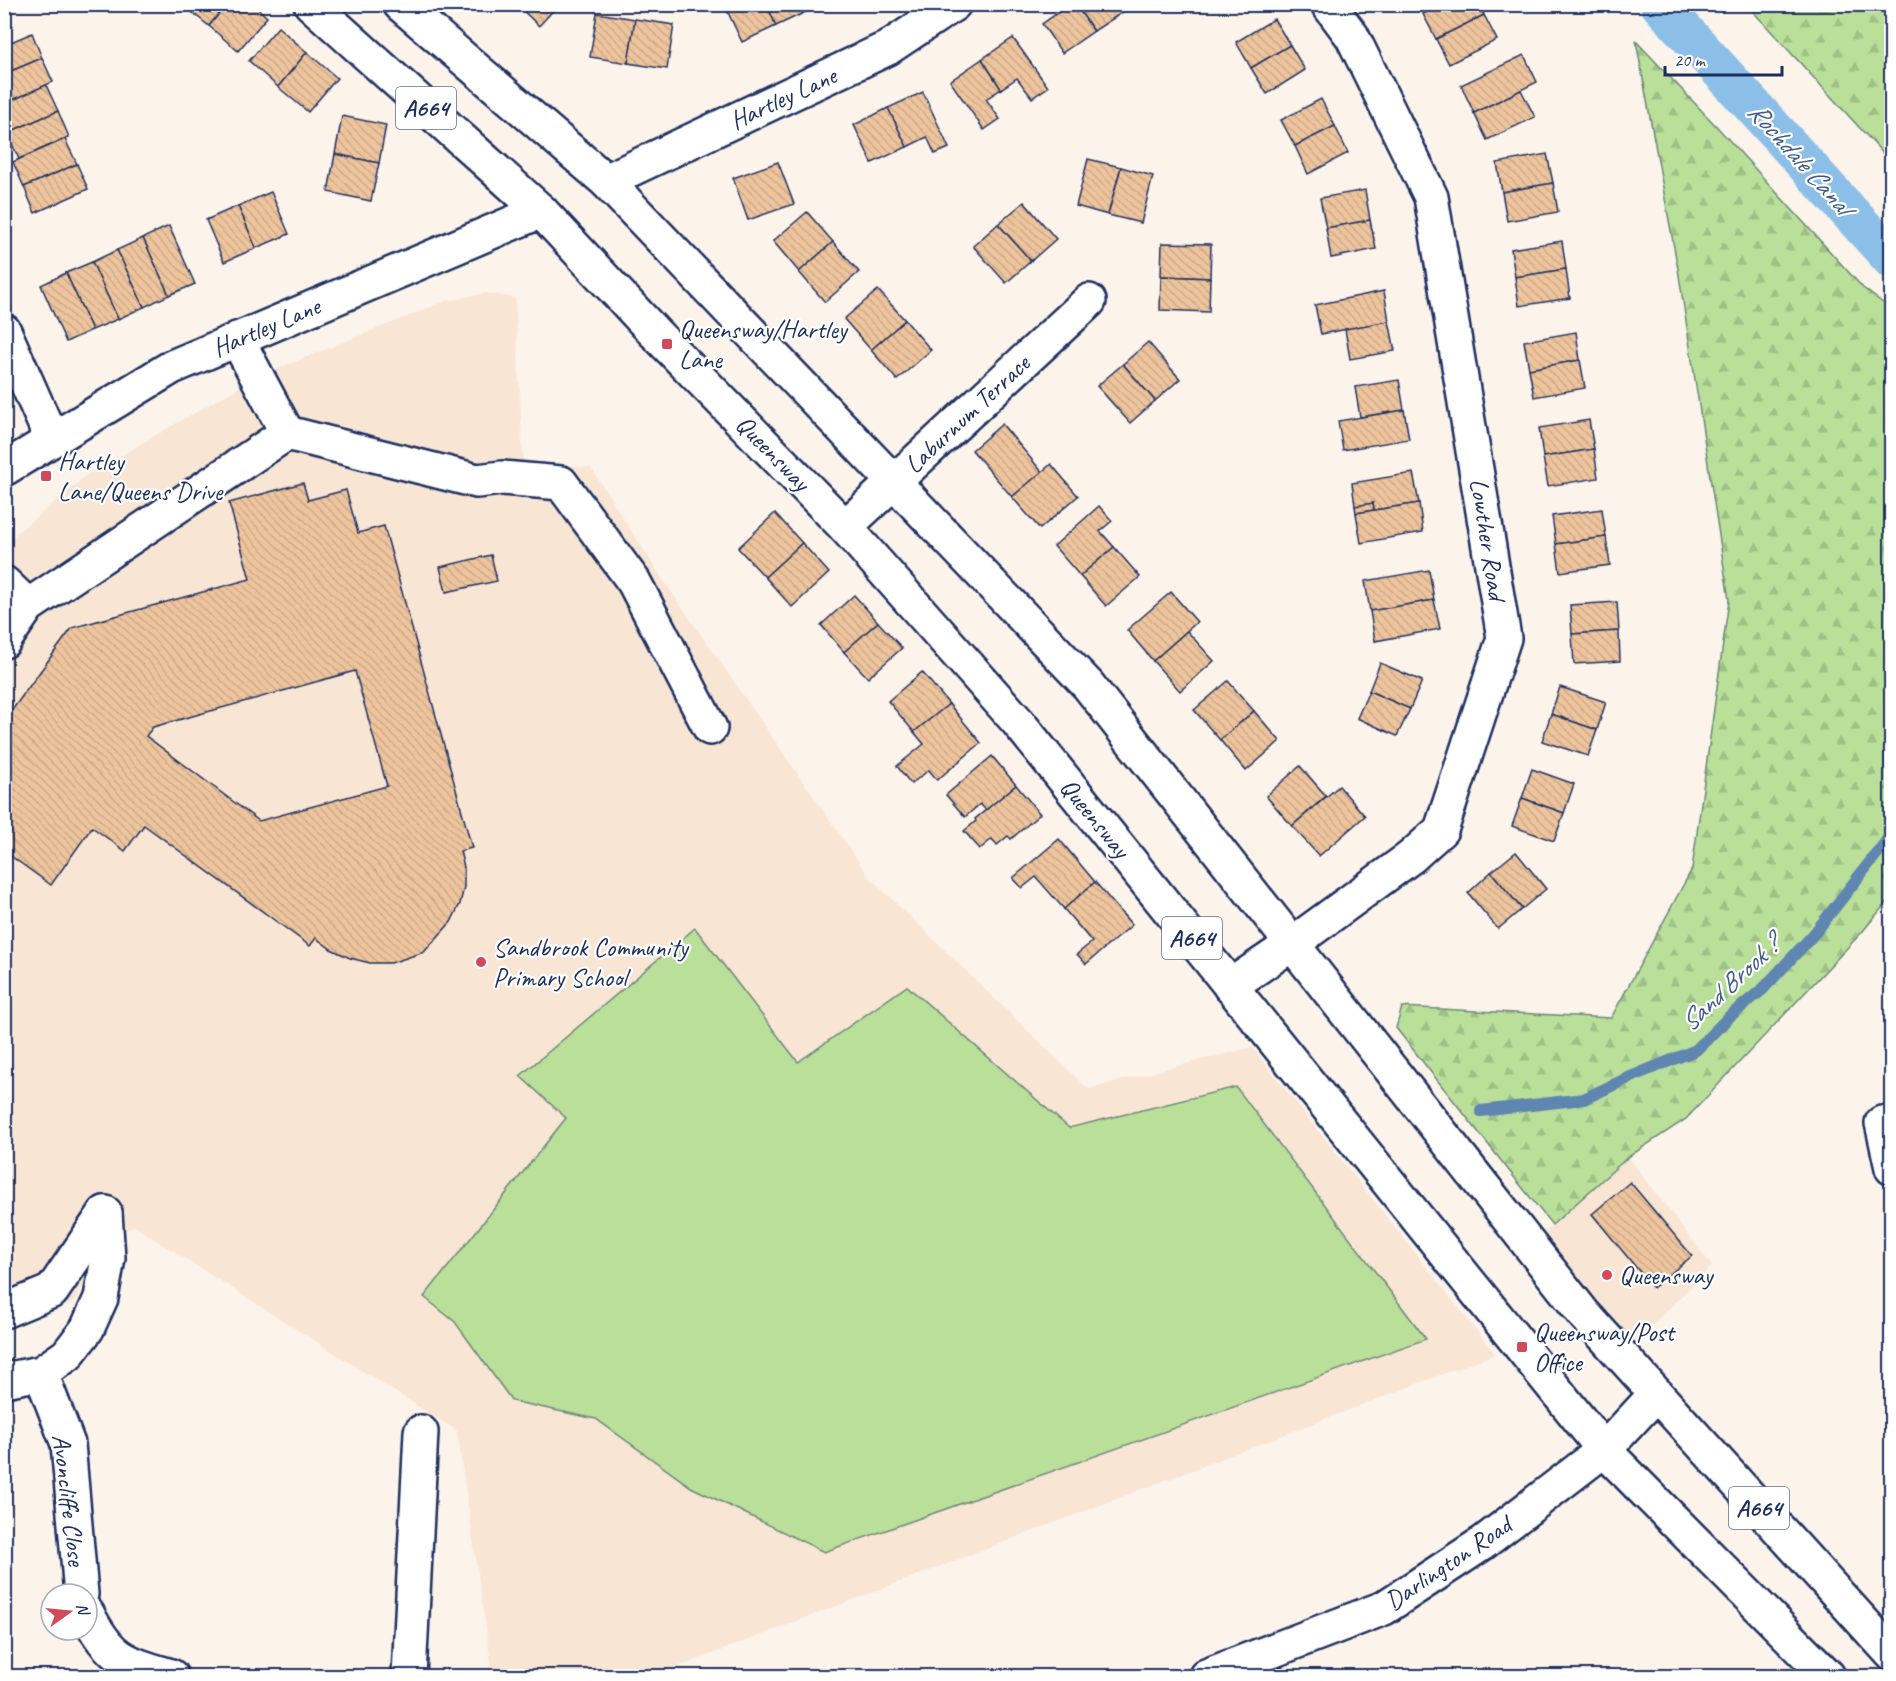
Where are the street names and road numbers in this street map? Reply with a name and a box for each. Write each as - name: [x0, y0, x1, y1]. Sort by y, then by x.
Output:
- street label: Hartley Lane: [724, 58, 844, 137]
- road number: A664: [396, 87, 456, 129]
- street label: Hartley Lane: [207, 289, 327, 364]
- street label: Laburnum Terrace: [897, 346, 1038, 481]
- street label: Queensway: [729, 408, 819, 500]
- street label: Lowther Road: [1462, 476, 1514, 606]
- street label: Queensway: [1053, 771, 1139, 866]
- road number: A664: [1162, 917, 1222, 959]
- street label: Avoncliffe Close: [45, 1432, 94, 1569]
- road number: A664: [1729, 1487, 1789, 1529]
- street label: Darlington Road: [1379, 1507, 1521, 1617]

